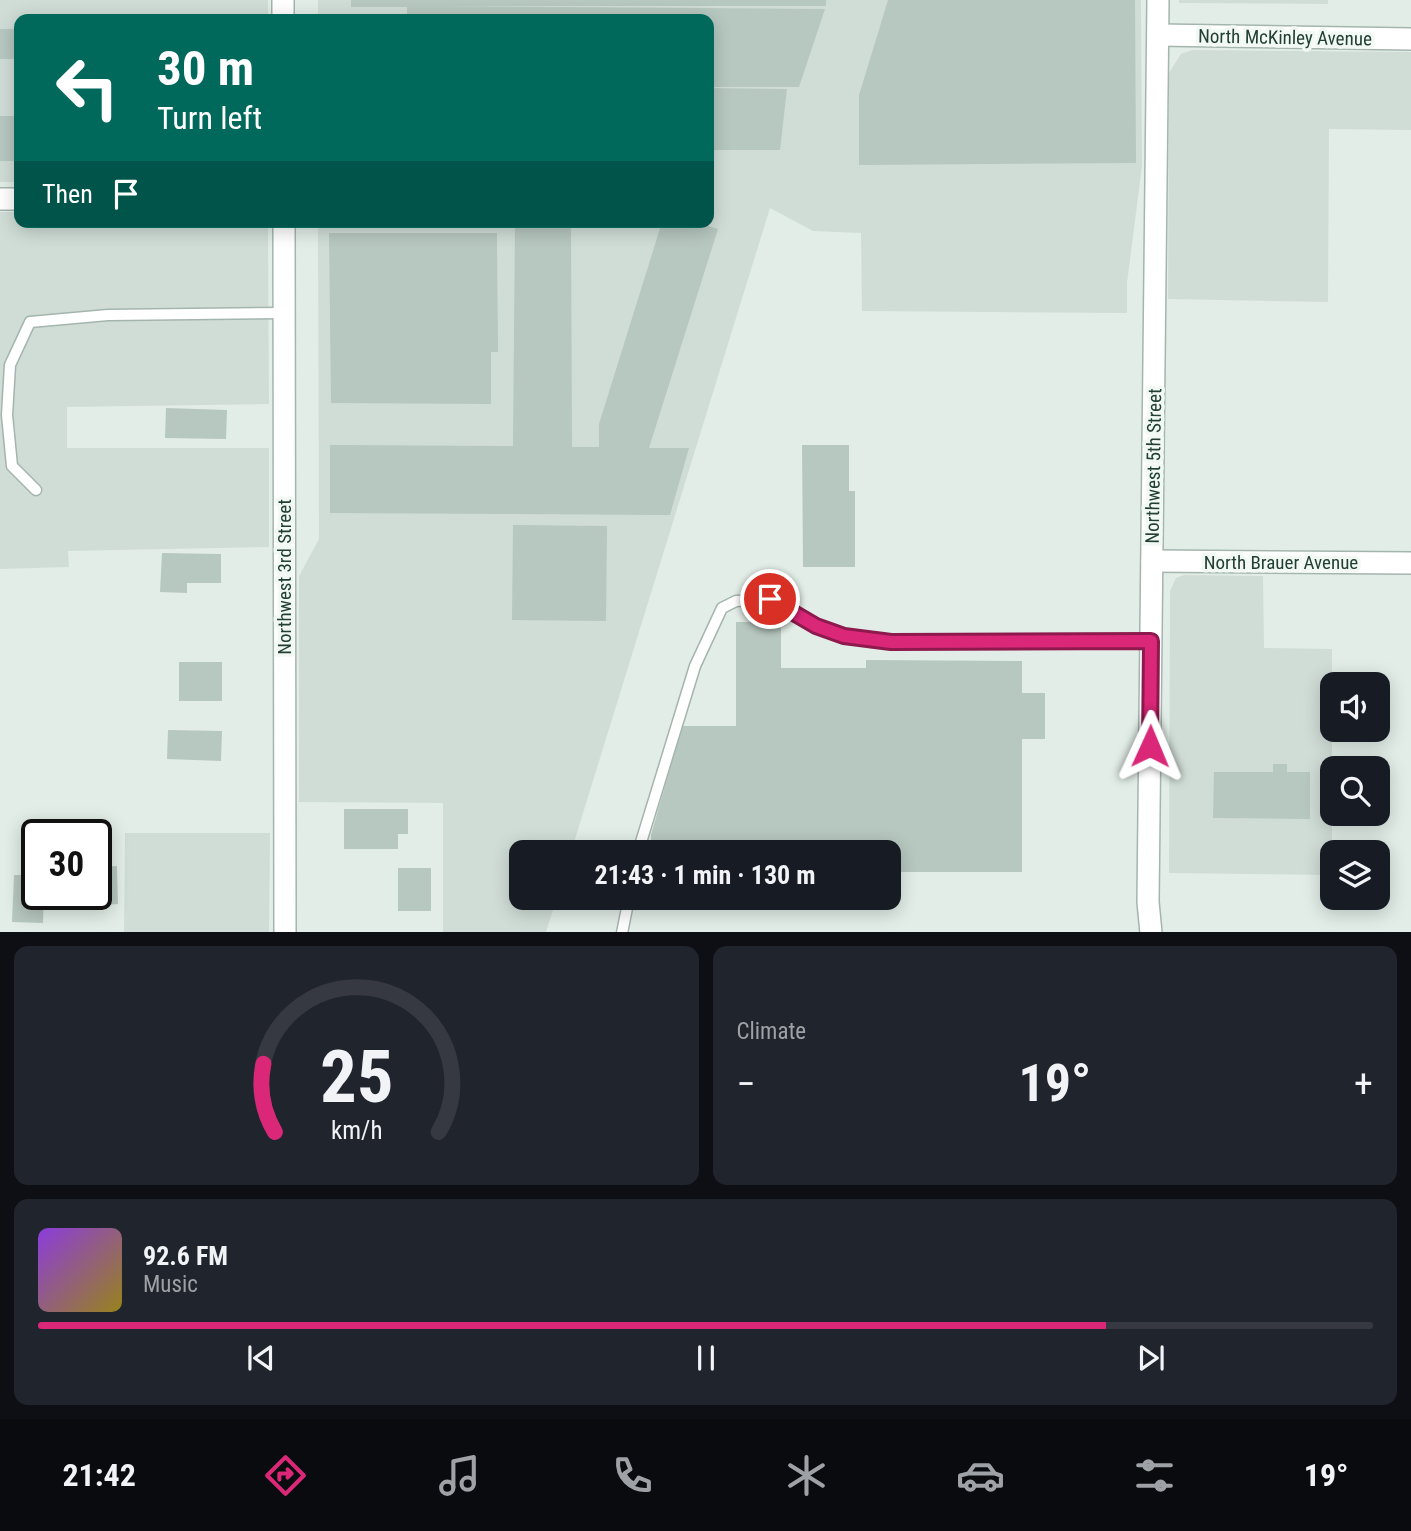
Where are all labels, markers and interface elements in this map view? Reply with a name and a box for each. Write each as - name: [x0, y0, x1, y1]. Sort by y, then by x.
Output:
- street label: North McKinley Avenue: [1198, 24, 1372, 51]
- text: 30 m: [157, 40, 254, 97]
- icon: left: [42, 42, 133, 133]
- text: Turn left: [157, 99, 262, 137]
- icon: arrive: [107, 175, 145, 213]
- text: Then: [42, 179, 93, 209]
- street label: Northwest 5th Street: [1141, 388, 1166, 544]
- street label: Northwest 3rd Street: [273, 499, 296, 655]
- street label: North Brauer Avenue: [1204, 551, 1358, 574]
- pin: [740, 569, 800, 629]
- icon: arrive: [751, 580, 789, 618]
- map controls: [1320, 672, 1390, 910]
- button: sound: [1320, 672, 1390, 742]
- position arrow: [1113, 709, 1187, 783]
- button: search: [1320, 756, 1390, 826]
- speed limit sign: 30: [21, 819, 112, 910]
- button: layers: [1320, 840, 1390, 910]
- text: 21:43 · 1 min · 130 m: [595, 860, 815, 890]
- text: Climate: [737, 1018, 806, 1045]
- text: 25: [319, 1034, 393, 1120]
- text: 19°: [1018, 1053, 1091, 1114]
- text: −: [737, 1062, 756, 1106]
- text: +: [1354, 1062, 1373, 1106]
- text: km/h: [331, 1115, 382, 1144]
- text: 92.6 FM: [143, 1241, 228, 1271]
- text: Music: [143, 1271, 198, 1298]
- icon: previous: [242, 1339, 280, 1377]
- icon: pause: [687, 1339, 725, 1377]
- icon: next: [1132, 1339, 1170, 1377]
- icon: directions: [261, 1451, 310, 1500]
- icon: music: [435, 1451, 484, 1500]
- icon: phone: [608, 1451, 657, 1500]
- icon: climate: [782, 1451, 831, 1500]
- icon: car: [956, 1451, 1005, 1500]
- icon: filters: [1130, 1451, 1179, 1500]
- text: 21:42: [62, 1456, 136, 1494]
- text: 19°: [1304, 1456, 1349, 1494]

